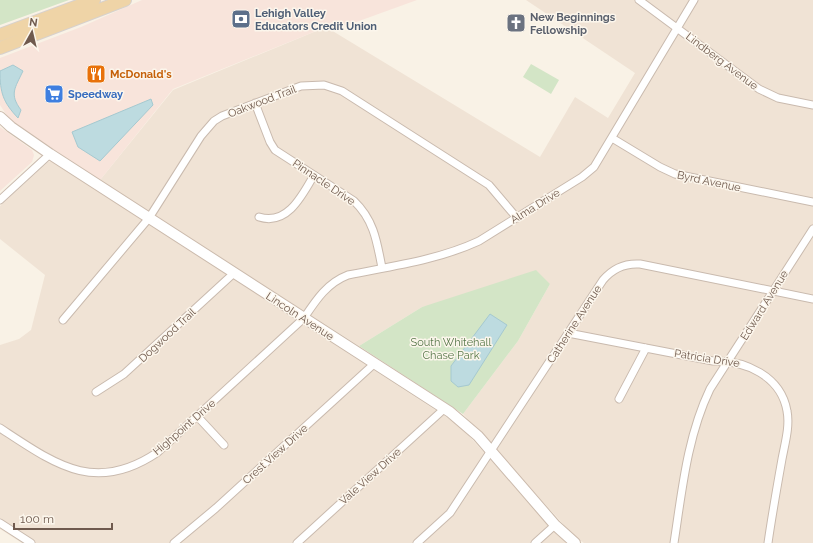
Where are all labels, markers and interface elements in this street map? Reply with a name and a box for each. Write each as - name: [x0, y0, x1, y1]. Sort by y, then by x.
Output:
- place label: Lehigh Valley Educators Credit Union: [255, 7, 377, 33]
- bank icon: Lehigh Valley Educators Credit Union: [230, 8, 252, 30]
- place label: New Beginnings Fellowship: [530, 11, 616, 37]
- north arrow: [12, 12, 52, 52]
- church icon: New Beginnings Fellowship: [505, 12, 527, 34]
- text: N: [28, 16, 38, 30]
- street label: Lindberg Avenue: [683, 30, 761, 93]
- restaurant icon: McDonald's: [85, 63, 107, 85]
- place label: McDonald's: [110, 68, 172, 81]
- street label: Oakwood Trail: [226, 82, 298, 120]
- supermarket icon: Speedway: [43, 83, 65, 105]
- place label: Speedway: [68, 88, 123, 101]
- street label: Pinnacle Drive: [290, 157, 358, 208]
- street label: Byrd Avenue: [676, 168, 742, 195]
- street label: Alma Drive: [508, 186, 563, 227]
- street label: Edward Avenue: [738, 268, 791, 343]
- street label: Catherine Avenue: [544, 282, 605, 366]
- street label: Lincoln Avenue: [263, 290, 337, 343]
- street label: Dogwood Trail: [136, 306, 199, 365]
- park label: South Whitehall Chase Park: [410, 336, 492, 362]
- street label: Patricia Drive: [673, 347, 741, 370]
- street label: Highpoint Drive: [150, 396, 219, 458]
- street label: Crest View Drive: [240, 421, 311, 487]
- street label: Vale View Drive: [337, 445, 404, 508]
- scale bar: [14, 505, 112, 531]
- text: 100 m: [20, 512, 54, 526]

